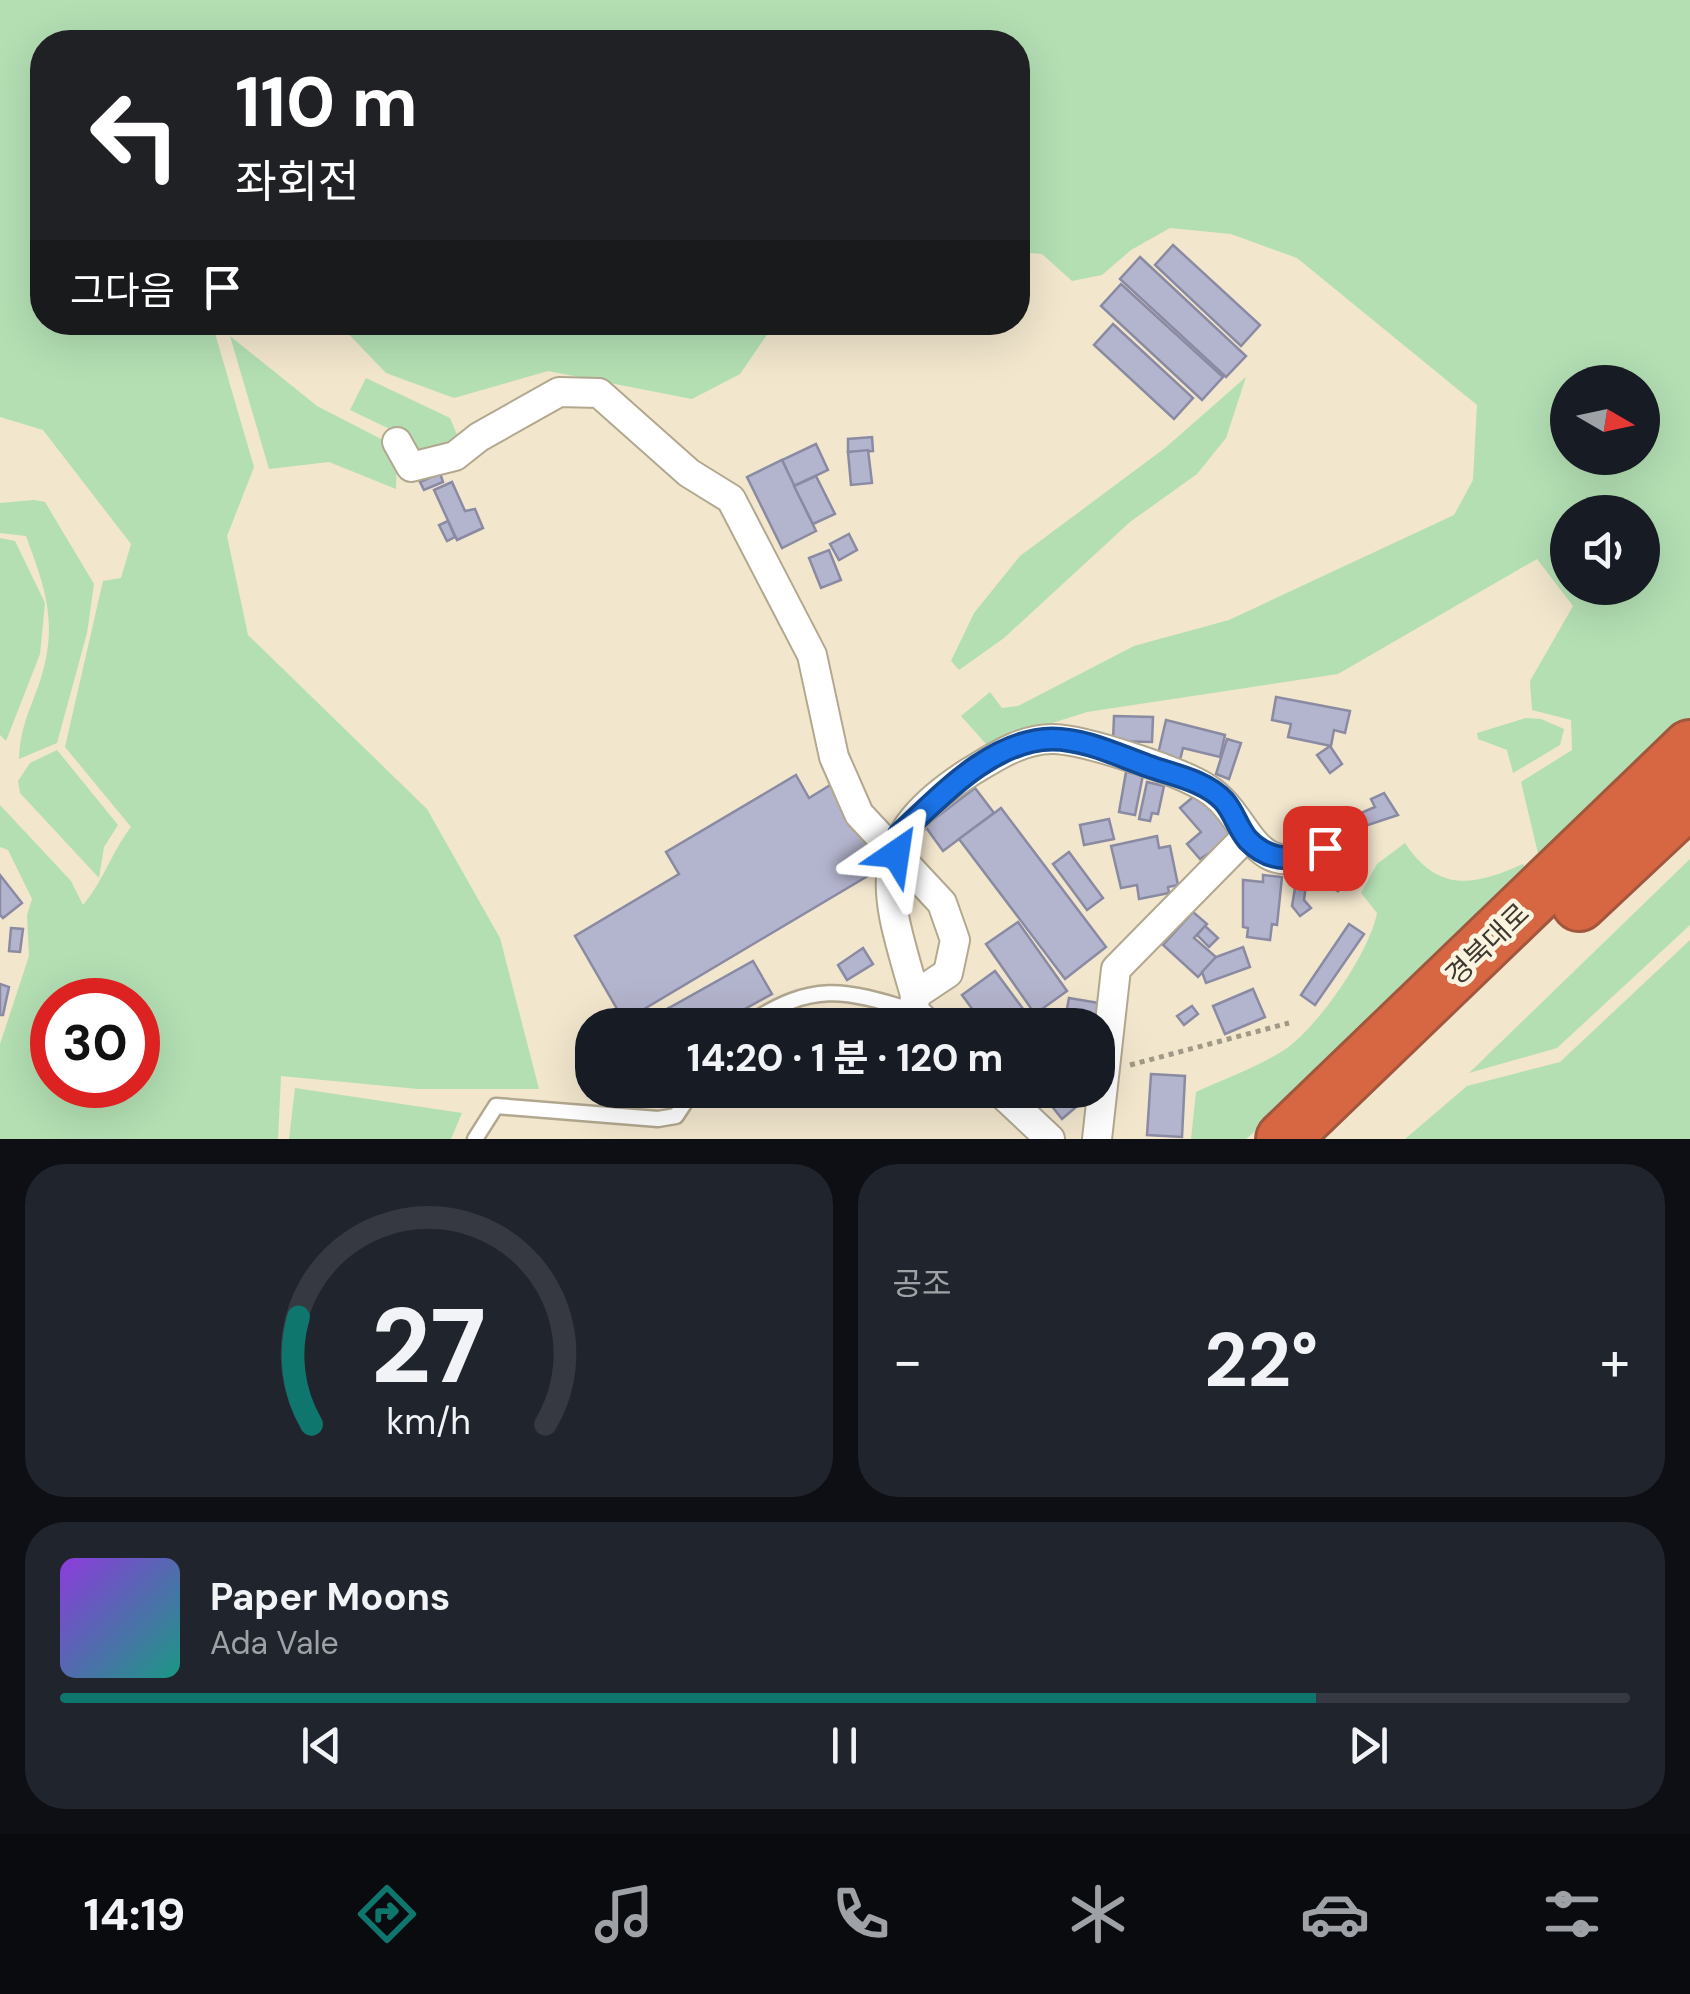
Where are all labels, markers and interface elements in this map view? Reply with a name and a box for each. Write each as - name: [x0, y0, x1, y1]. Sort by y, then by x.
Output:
- text: 110 m: [235, 57, 418, 148]
- icon: left: [70, 70, 200, 200]
- text: 좌회전: [235, 152, 359, 211]
- icon: arrive: [195, 260, 250, 315]
- text: 그다음: [70, 266, 175, 316]
- north arrow: [1550, 365, 1660, 475]
- map controls: [1550, 365, 1660, 605]
- button: sound: [1550, 495, 1660, 605]
- position arrow: [844, 802, 948, 906]
- pin: [1283, 806, 1368, 891]
- icon: arrive: [1298, 821, 1353, 876]
- street label: 경북대로: [1437, 895, 1537, 993]
- speed limit sign: 30: [30, 978, 160, 1108]
- text: 14:20 · 1 분 · 120 m: [687, 1033, 1003, 1083]
- text: 공조: [893, 1263, 951, 1305]
- text: 27: [371, 1279, 486, 1414]
- text: 22°: [1204, 1312, 1318, 1409]
- text: −: [893, 1325, 923, 1397]
- text: +: [1600, 1325, 1630, 1397]
- text: km/h: [387, 1399, 471, 1445]
- text: Paper Moons: [210, 1572, 450, 1622]
- text: Ada Vale: [210, 1622, 339, 1664]
- icon: previous: [294, 1718, 349, 1773]
- icon: pause: [817, 1718, 872, 1773]
- icon: next: [1341, 1718, 1396, 1773]
- icon: directions: [352, 1879, 422, 1949]
- icon: music: [589, 1879, 659, 1949]
- icon: phone: [826, 1879, 896, 1949]
- icon: climate: [1063, 1879, 1133, 1949]
- icon: car: [1300, 1879, 1370, 1949]
- icon: filters: [1537, 1879, 1607, 1949]
- text: 14:19: [83, 1885, 185, 1944]

